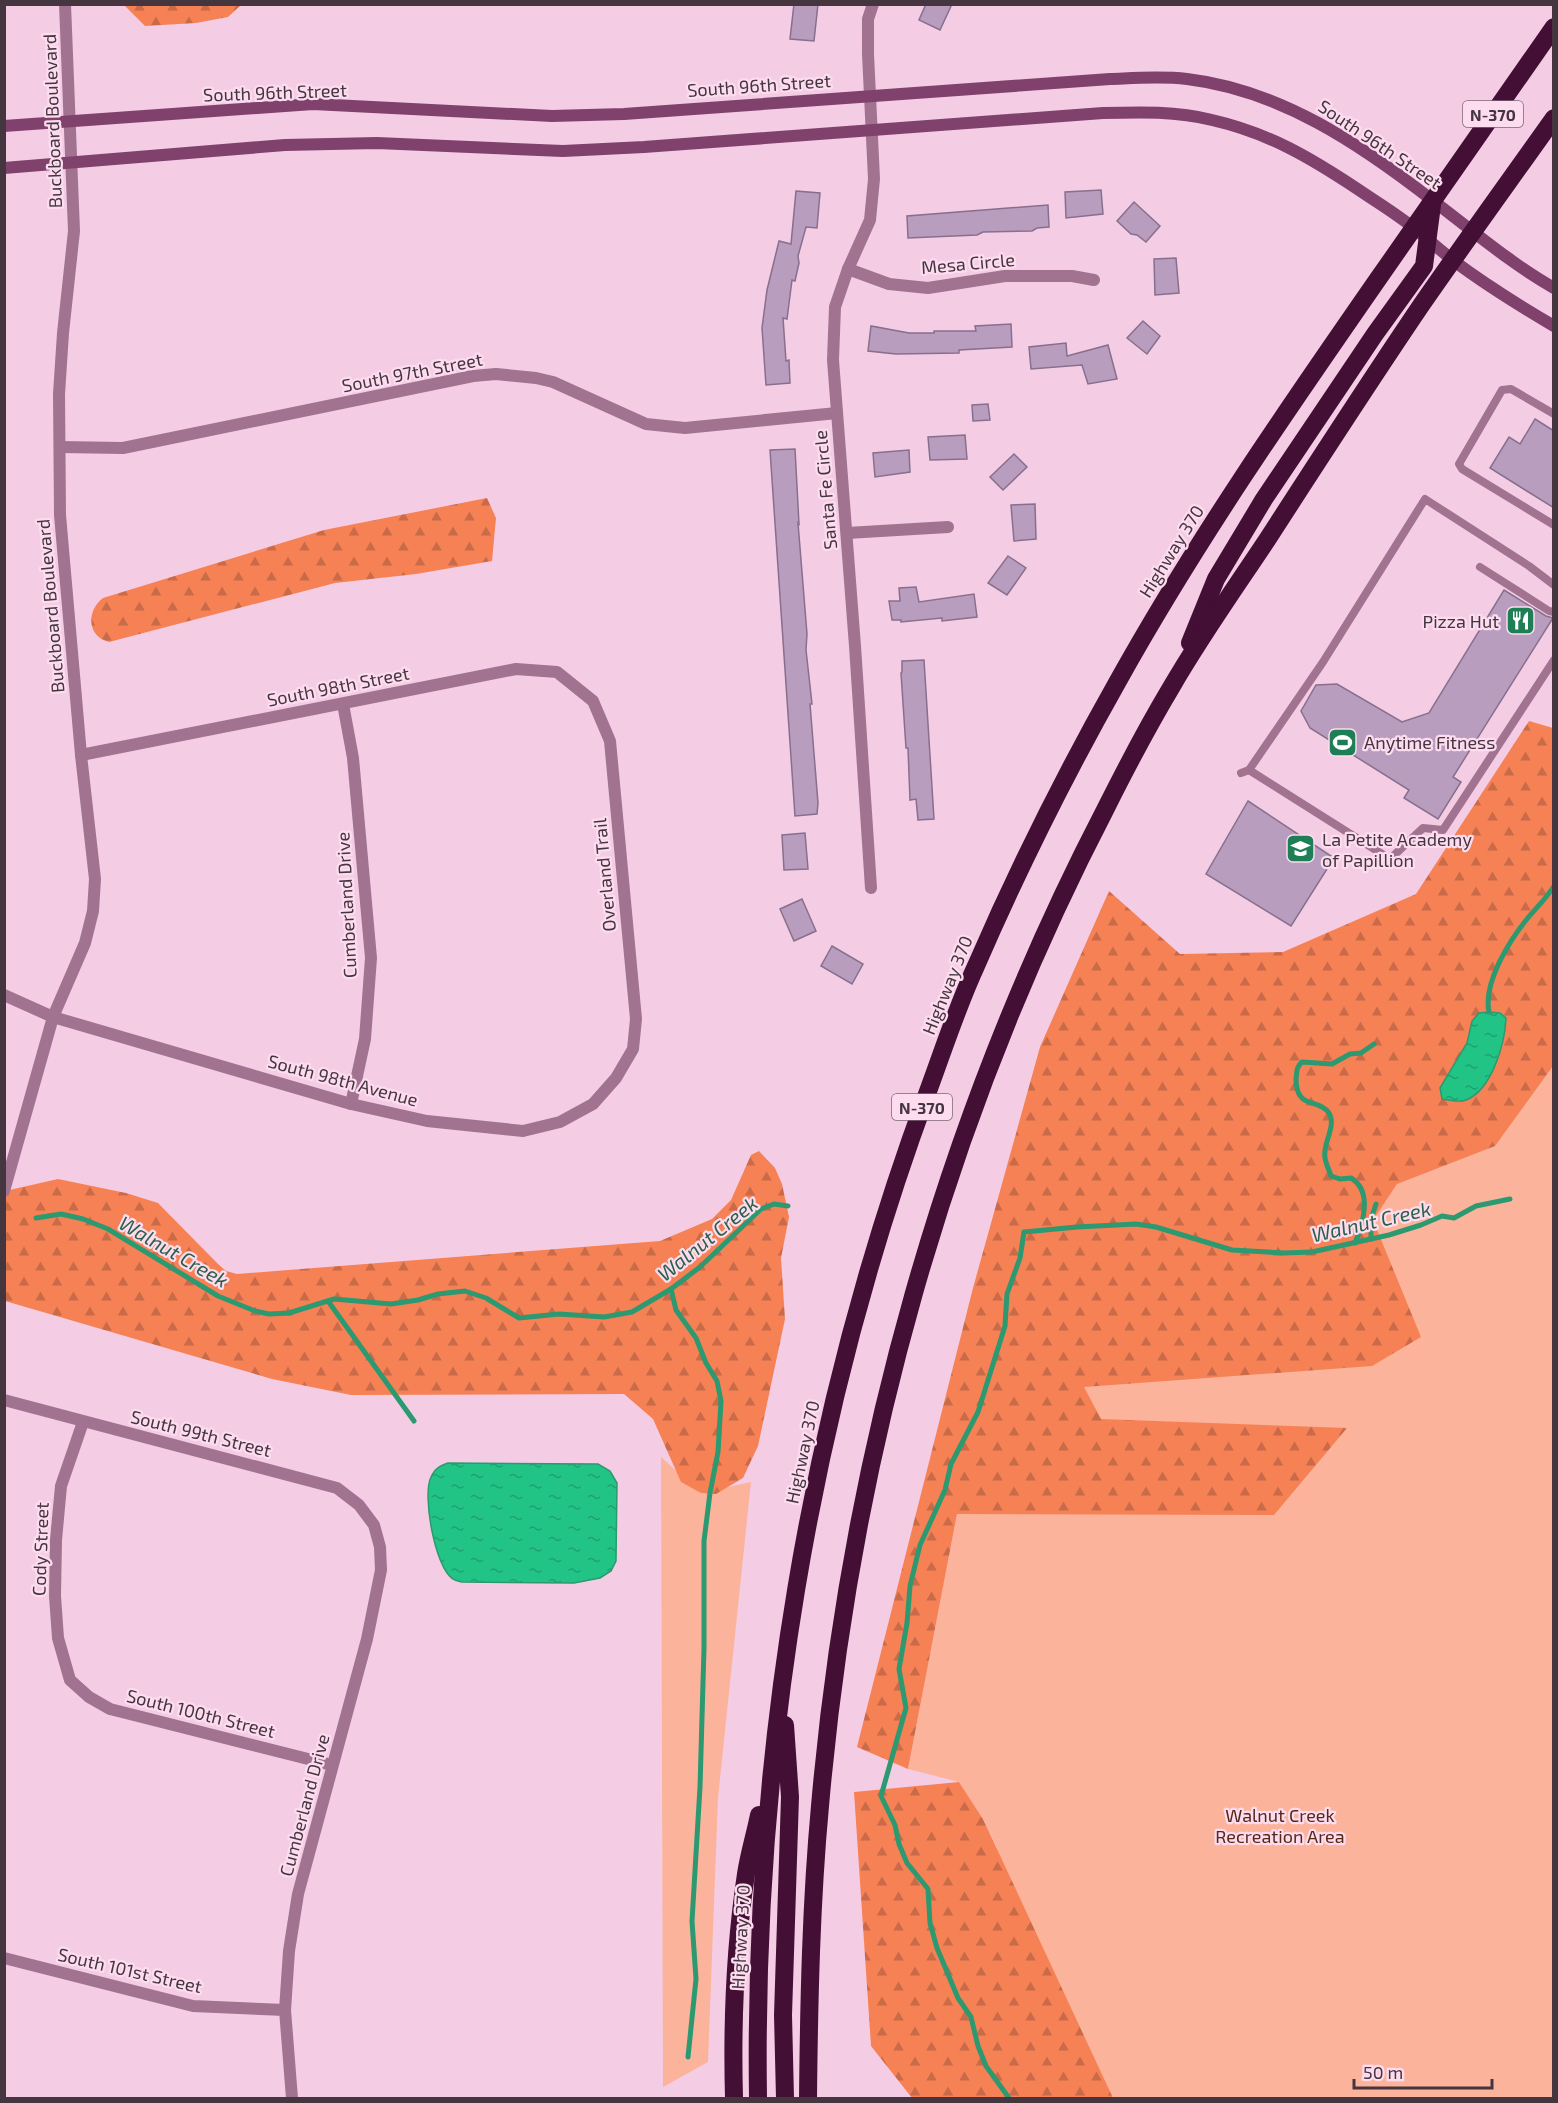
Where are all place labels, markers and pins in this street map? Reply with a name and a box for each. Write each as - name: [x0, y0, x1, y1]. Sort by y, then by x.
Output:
- restaurant icon: Pizza Hut: [1504, 605, 1536, 637]
- place label: Pizza Hut: [1423, 610, 1499, 632]
- sports icon: Anytime Fitness: [1327, 726, 1359, 758]
- place label: Anytime Fitness: [1364, 731, 1495, 753]
- place label: La Petite Academy of Papillion: [1322, 828, 1472, 871]
- school or university icon: La Petite Academy of Papillion: [1285, 833, 1317, 865]

